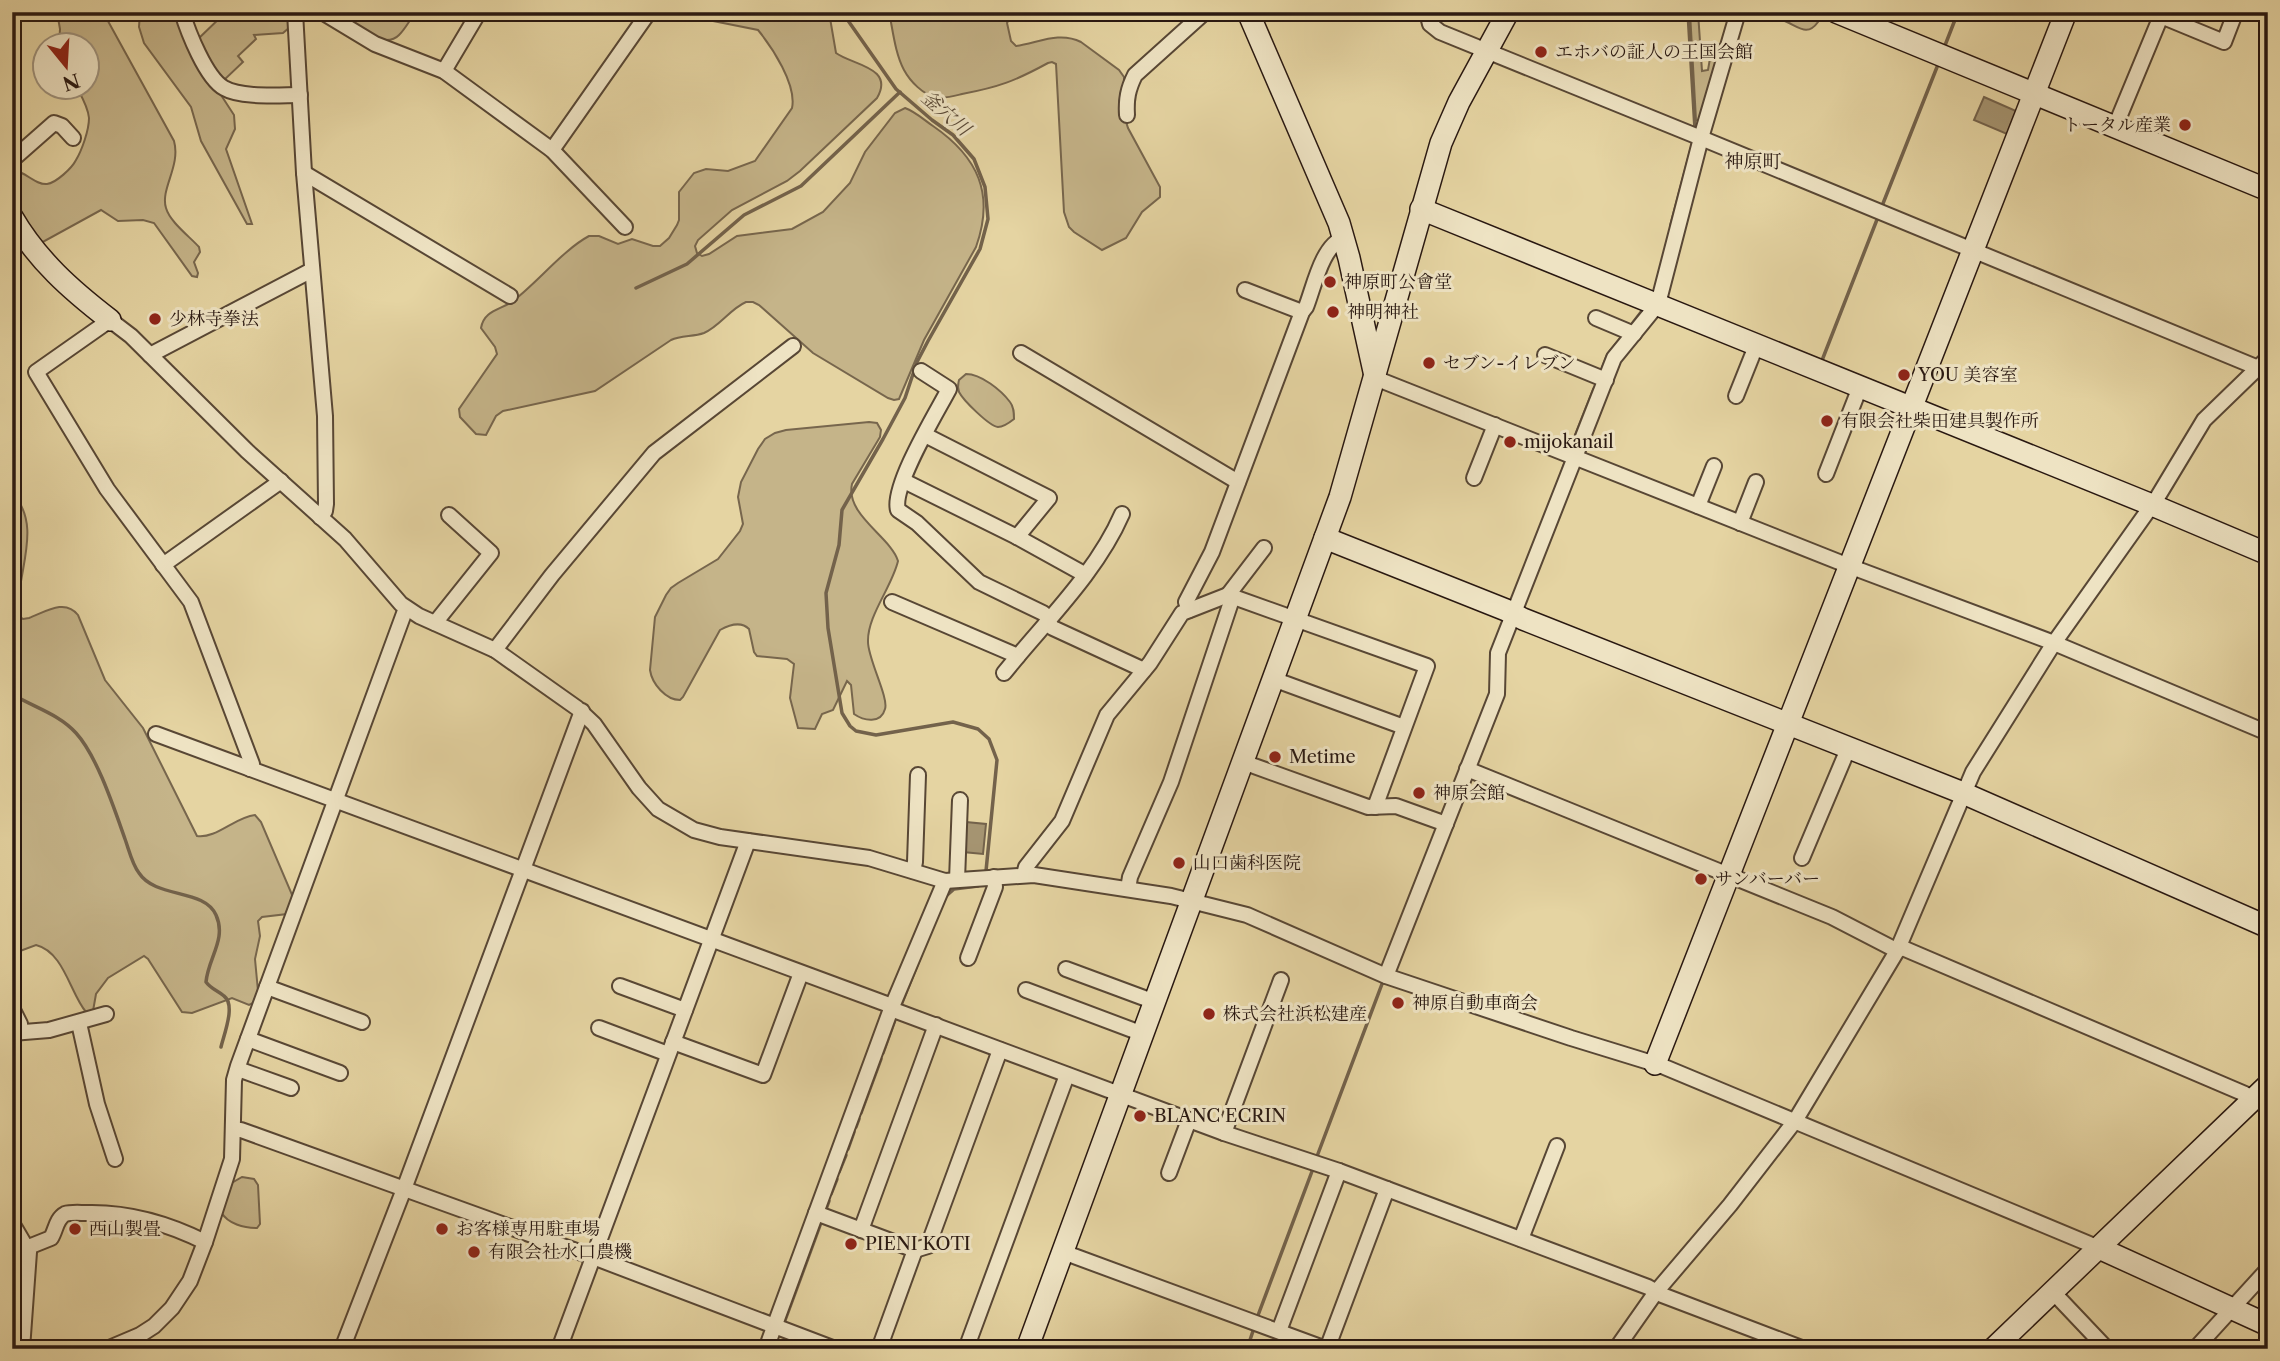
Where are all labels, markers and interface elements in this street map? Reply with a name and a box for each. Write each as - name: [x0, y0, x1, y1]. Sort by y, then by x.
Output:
- north arrow: [32, 32, 102, 102]
- place label: エホバの証人の王国会館: [1555, 41, 1753, 63]
- marker: エホバの証人の王国会館: [1533, 44, 1549, 60]
- text: N: [60, 68, 83, 95]
- water label: 釜穴川: [917, 86, 977, 142]
- place label: トータル産業: [2063, 114, 2171, 136]
- marker: トータル産業: [2177, 117, 2193, 133]
- district label: 神原町: [1724, 150, 1782, 173]
- place label: 神原町公會堂: [1344, 271, 1452, 293]
- marker: 神原町公會堂: [1322, 274, 1338, 290]
- place label: 神明神社: [1347, 301, 1419, 323]
- marker: 神明神社: [1325, 304, 1341, 320]
- place label: 少林寺拳法: [169, 308, 259, 330]
- marker: 少林寺拳法: [147, 311, 163, 327]
- place label: セブン-イレブン: [1443, 352, 1576, 374]
- marker: セブン-イレブン: [1421, 355, 1437, 371]
- place label: YOU 美容室: [1917, 364, 2018, 386]
- marker: YOU 美容室: [1896, 367, 1912, 383]
- place label: 有限会社柴田建具製作所: [1841, 410, 2039, 432]
- marker: 有限会社柴田建具製作所: [1819, 413, 1835, 429]
- place label: mijokanail: [1524, 431, 1614, 453]
- marker: mijokanail: [1502, 434, 1518, 450]
- place label: Metime: [1289, 746, 1356, 768]
- marker: Metime: [1267, 749, 1283, 765]
- place label: 神原会館: [1433, 782, 1505, 804]
- marker: 神原会館: [1411, 785, 1427, 801]
- place label: 山口歯科医院: [1193, 852, 1301, 874]
- marker: 山口歯科医院: [1171, 855, 1187, 871]
- place label: サンバーバー: [1715, 868, 1820, 890]
- marker: サンバーバー: [1693, 871, 1709, 887]
- place label: 神原自動車商会: [1412, 992, 1538, 1014]
- marker: 神原自動車商会: [1390, 995, 1406, 1011]
- place label: 株式会社浜松建産: [1223, 1003, 1367, 1025]
- marker: 株式会社浜松建産: [1201, 1006, 1217, 1022]
- place label: BLANC ECRIN: [1154, 1105, 1286, 1127]
- marker: BLANC ECRIN: [1132, 1108, 1148, 1124]
- place label: 西山製畳: [89, 1218, 161, 1240]
- place label: お客様専用駐車場: [456, 1218, 600, 1240]
- marker: 西山製畳: [67, 1221, 83, 1237]
- marker: お客様専用駐車場: [434, 1221, 450, 1237]
- place label: PIENI KOTI: [865, 1233, 971, 1255]
- marker: PIENI KOTI: [843, 1236, 859, 1252]
- place label: 有限会社水口農機: [488, 1241, 632, 1263]
- marker: 有限会社水口農機: [466, 1244, 482, 1260]

